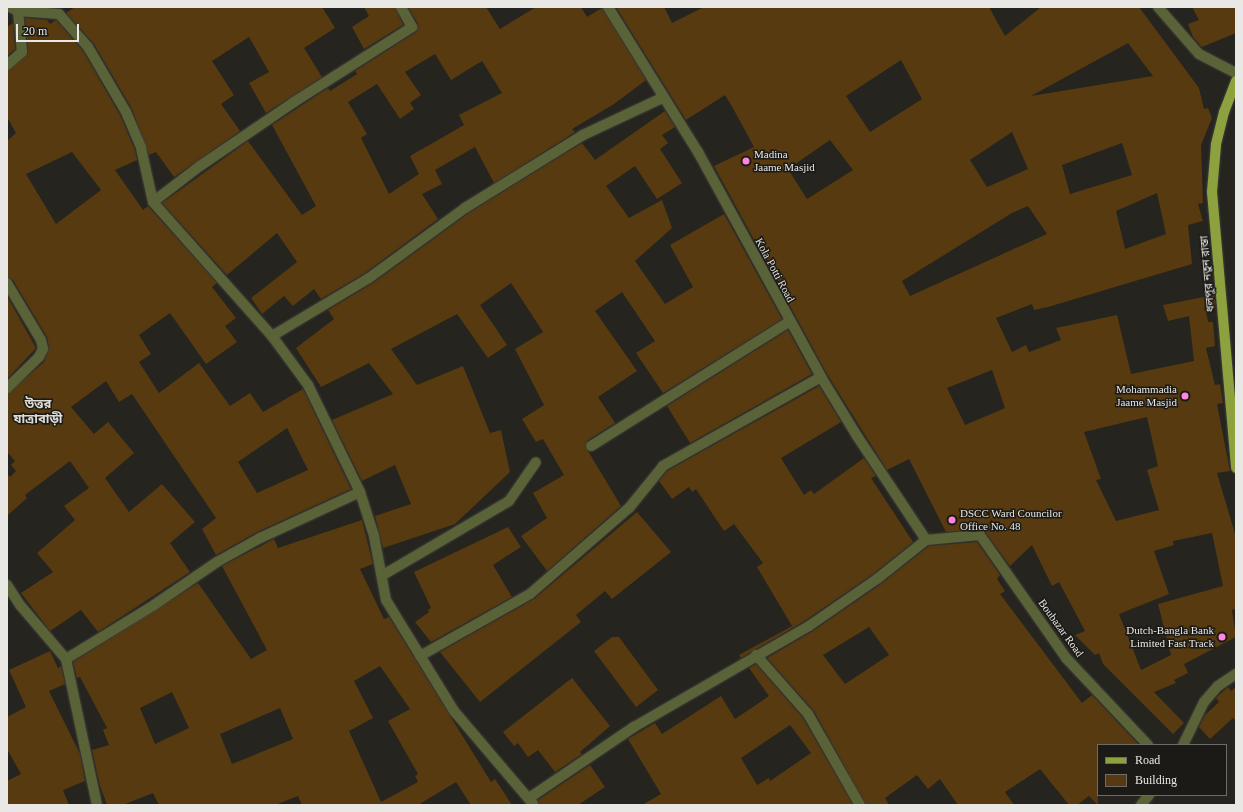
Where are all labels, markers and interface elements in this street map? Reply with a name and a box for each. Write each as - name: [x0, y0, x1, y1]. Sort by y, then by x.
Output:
- scale bar: [18, 16, 81, 42]
- text: 20 m: [23, 24, 47, 38]
- place label: Madina Jaame Masjid: [754, 148, 815, 174]
- marker: Madina Jaame Masjid: [741, 156, 751, 166]
- street label: ধলপুর নতুন রাস্তা: [1197, 235, 1217, 313]
- street label: Kola Potti Road: [753, 236, 797, 304]
- place label: Mohammadia Jaame Masjid: [1116, 383, 1177, 409]
- marker: Mohammadia Jaame Masjid: [1180, 391, 1190, 401]
- district label: উত্তর যাত্রাবাড়ী: [14, 397, 62, 428]
- place label: DSCC Ward Councilor Office No. 48: [960, 507, 1062, 533]
- marker: DSCC Ward Councilor Office No. 48: [947, 515, 957, 525]
- street label: Boubazar Road: [1036, 597, 1086, 659]
- place label: Dutch-Bangla Bank Limited Fast Track: [1126, 624, 1214, 650]
- marker: Dutch-Bangla Bank Limited Fast Track: [1217, 632, 1227, 642]
- legend: [1097, 744, 1227, 796]
- text: Road: [1135, 753, 1160, 767]
- text: Building: [1135, 773, 1177, 787]

